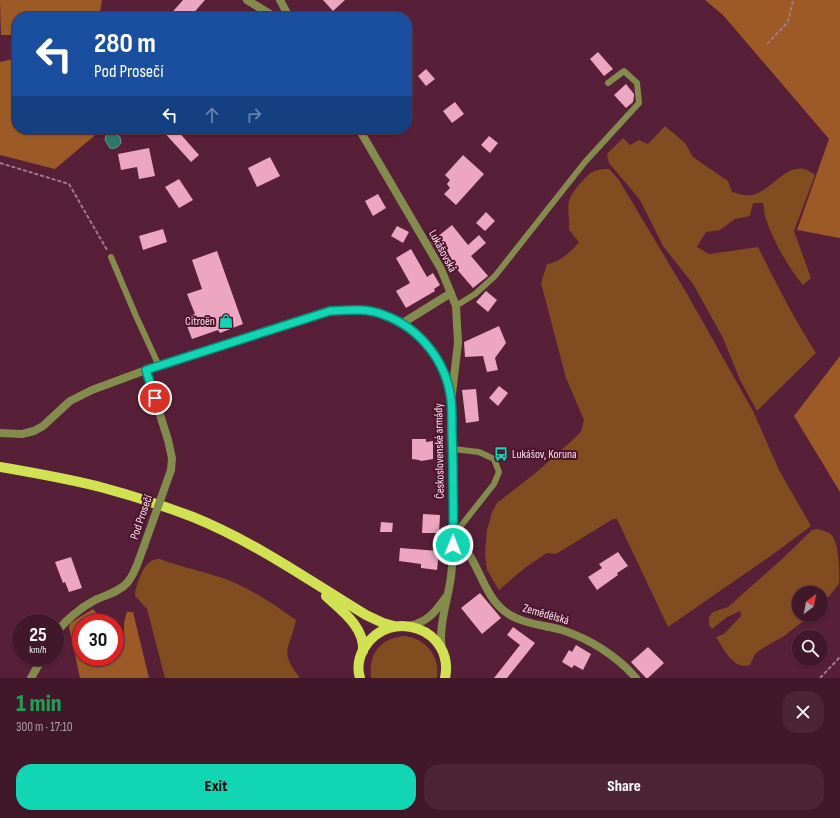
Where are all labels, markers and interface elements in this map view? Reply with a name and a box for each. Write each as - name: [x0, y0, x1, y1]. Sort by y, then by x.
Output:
- text: 280 m: [94, 27, 156, 60]
- icon: left: [28, 28, 80, 80]
- text: Pod Prosečí: [94, 61, 164, 82]
- icon: left: [159, 104, 181, 126]
- icon: ahead: [201, 104, 223, 126]
- icon: right: [243, 104, 265, 126]
- street label: Lukášovská: [425, 227, 460, 275]
- shop icon: Citroën: [218, 313, 234, 329]
- place label: Citroën: [185, 314, 215, 329]
- pin: [138, 381, 172, 415]
- icon: arrive: [144, 387, 166, 409]
- street label: Československé armády: [431, 403, 448, 499]
- bus stop icon: Lukášov, Koruna: [493, 446, 509, 462]
- place label: Lukášov, Koruna: [512, 447, 577, 462]
- street label: Pod Prosečí: [127, 492, 156, 542]
- position arrow: [432, 524, 474, 566]
- north arrow: [792, 586, 828, 622]
- map controls: [792, 586, 828, 666]
- street label: Zemědělská: [521, 601, 571, 628]
- speed limit sign: 30: [72, 614, 124, 666]
- text: 25: [29, 623, 47, 647]
- button: search: [792, 630, 828, 666]
- text: km/h: [29, 644, 47, 656]
- text: 1 min: [16, 689, 62, 718]
- button: close: [782, 691, 824, 733]
- text: 300 m · 17:10: [16, 719, 73, 735]
- button: Exit: [16, 764, 416, 810]
- button: Share: [424, 764, 824, 810]

